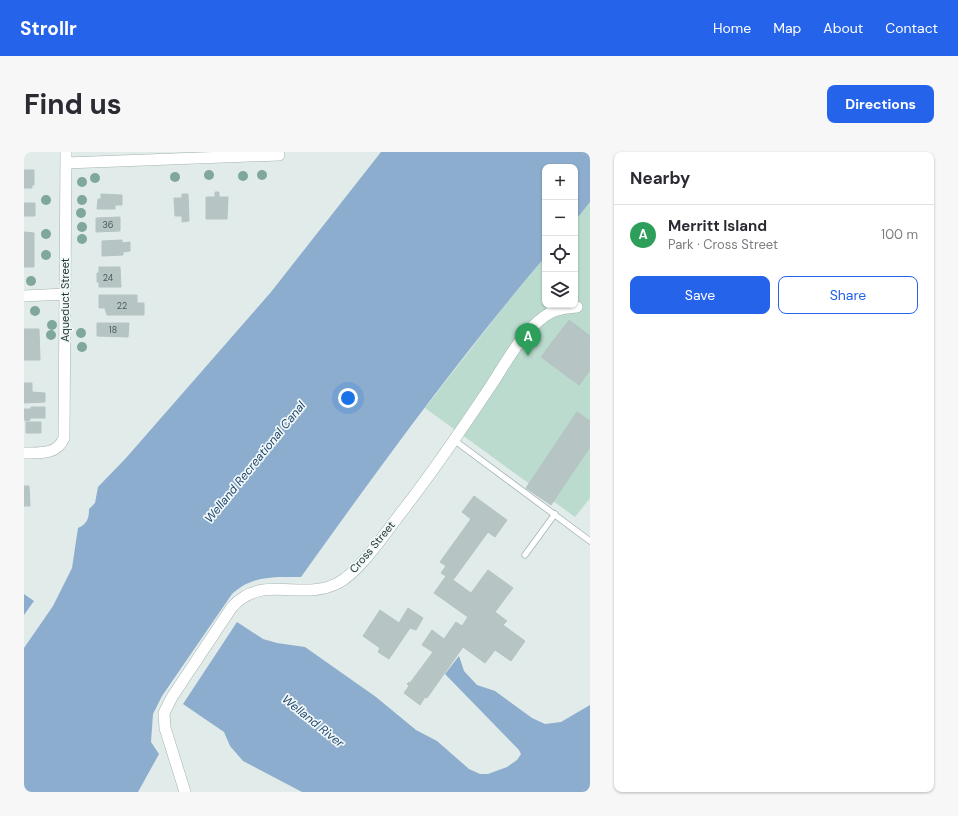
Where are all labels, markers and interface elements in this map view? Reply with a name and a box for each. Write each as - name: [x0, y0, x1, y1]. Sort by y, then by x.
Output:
- text: Strollr: [20, 16, 77, 41]
- text: Home: [713, 19, 751, 37]
- text: Map: [773, 19, 801, 37]
- text: About: [823, 19, 863, 37]
- text: Contact: [885, 19, 938, 37]
- button: Directions: [827, 85, 934, 123]
- text: Find us: [24, 86, 122, 123]
- map controls: [542, 164, 578, 308]
- button: +: [542, 164, 578, 200]
- text: Nearby: [630, 167, 690, 189]
- button: −: [542, 200, 578, 236]
- text: Merritt Island: [668, 216, 767, 236]
- house number: 36: [103, 219, 114, 231]
- text: A: [638, 226, 648, 243]
- text: 100 m: [881, 226, 918, 243]
- button: locate: [542, 236, 578, 272]
- text: Park · Cross Street: [668, 236, 778, 253]
- street label: Aqueduct Street: [58, 258, 72, 342]
- house number: 24: [103, 272, 114, 284]
- button: layers: [542, 272, 578, 308]
- button: Save: [630, 276, 770, 314]
- button: Share: [778, 276, 918, 314]
- house number: 22: [117, 300, 127, 312]
- pin: A: [515, 323, 541, 356]
- house number: 18: [109, 324, 117, 336]
- your location: [338, 388, 358, 408]
- water label: Welland Recreational Canal: [201, 398, 309, 526]
- street label: Cross Street: [346, 518, 398, 576]
- water label: Welland River: [279, 691, 348, 751]

